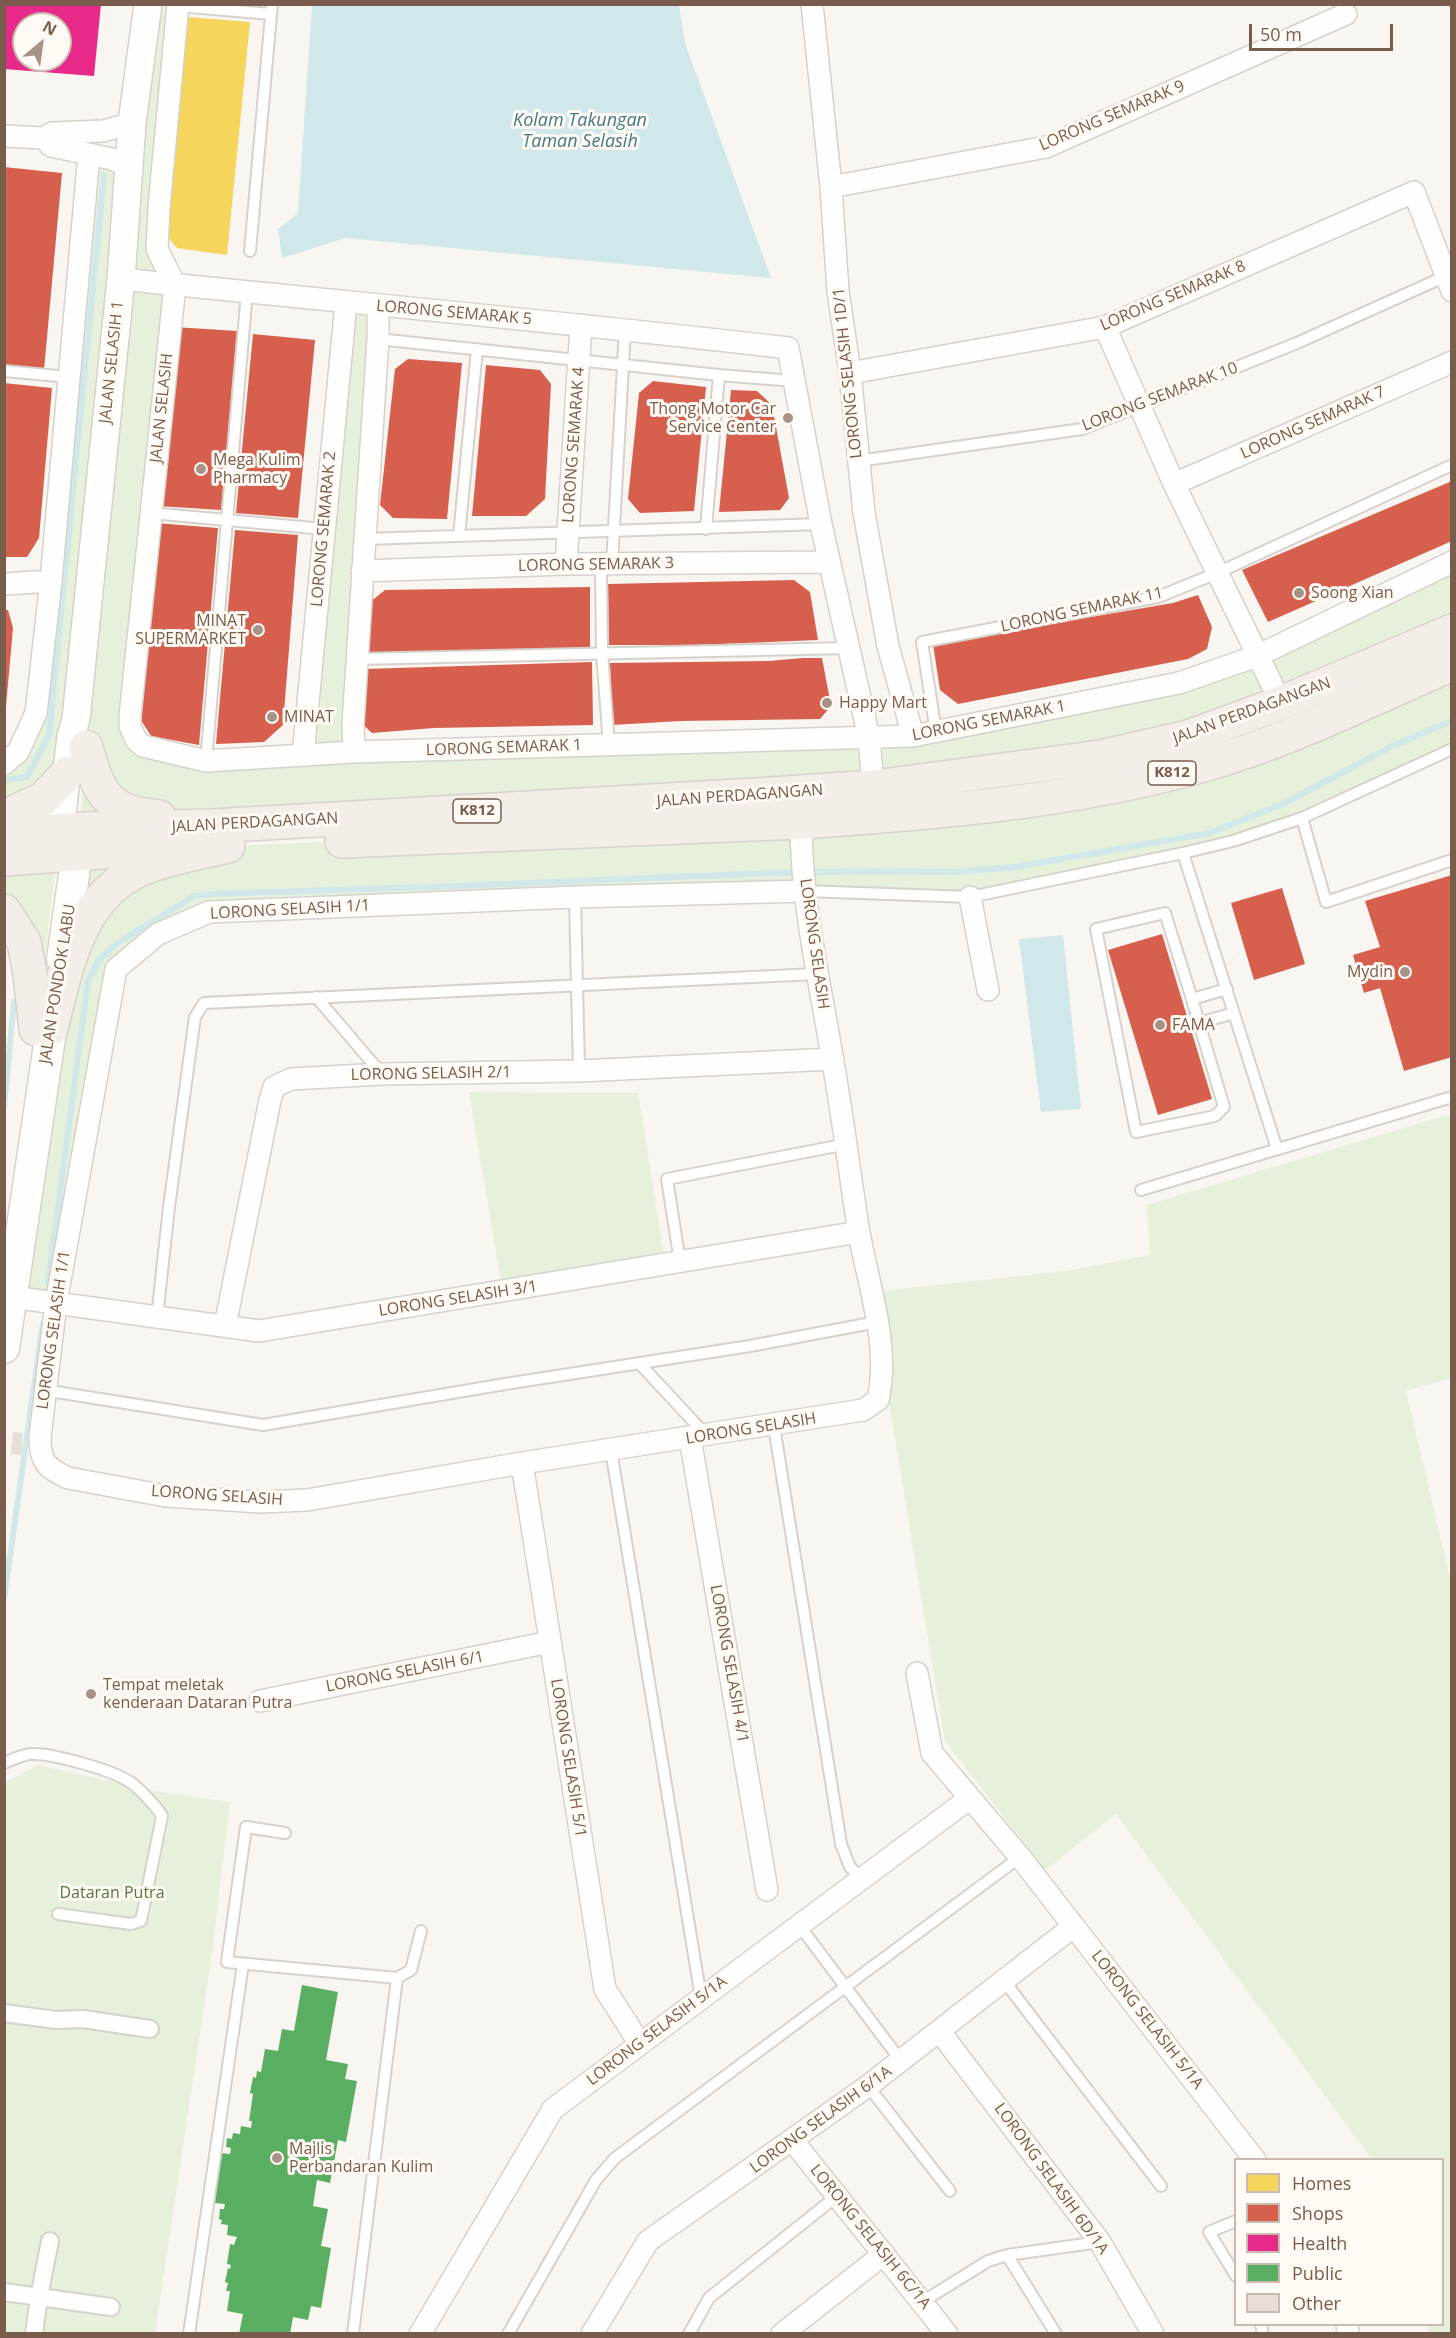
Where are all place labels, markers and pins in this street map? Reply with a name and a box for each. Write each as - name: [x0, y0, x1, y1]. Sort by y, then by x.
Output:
- place label: Thong Motor Car Service Center: [650, 399, 776, 437]
- marker: Thong Motor Car Service Center: [781, 411, 795, 425]
- place label: Mega Kulim Pharmacy: [213, 450, 301, 488]
- marker: Mega Kulim Pharmacy: [194, 462, 208, 476]
- place label: Soong Xian: [1311, 583, 1394, 603]
- marker: Soong Xian: [1292, 586, 1306, 600]
- place label: MINAT SUPERMARKET: [135, 611, 246, 649]
- marker: MINAT SUPERMARKET: [251, 623, 265, 637]
- place label: Happy Mart: [839, 693, 927, 713]
- marker: Happy Mart: [820, 696, 834, 710]
- place label: MINAT: [284, 707, 334, 727]
- marker: MINAT: [265, 710, 279, 724]
- place label: Mydin: [1347, 962, 1393, 982]
- marker: Mydin: [1398, 965, 1412, 979]
- place label: FAMA: [1172, 1015, 1215, 1035]
- marker: FAMA: [1153, 1018, 1167, 1032]
- place label: Tempat meletak kenderaan Dataran Putra: [103, 1675, 292, 1713]
- marker: Tempat meletak kenderaan Dataran Putra: [84, 1687, 98, 1701]
- place label: Majlis Perbandaran Kulim: [289, 2139, 433, 2177]
- marker: Majlis Perbandaran Kulim: [270, 2151, 284, 2165]

